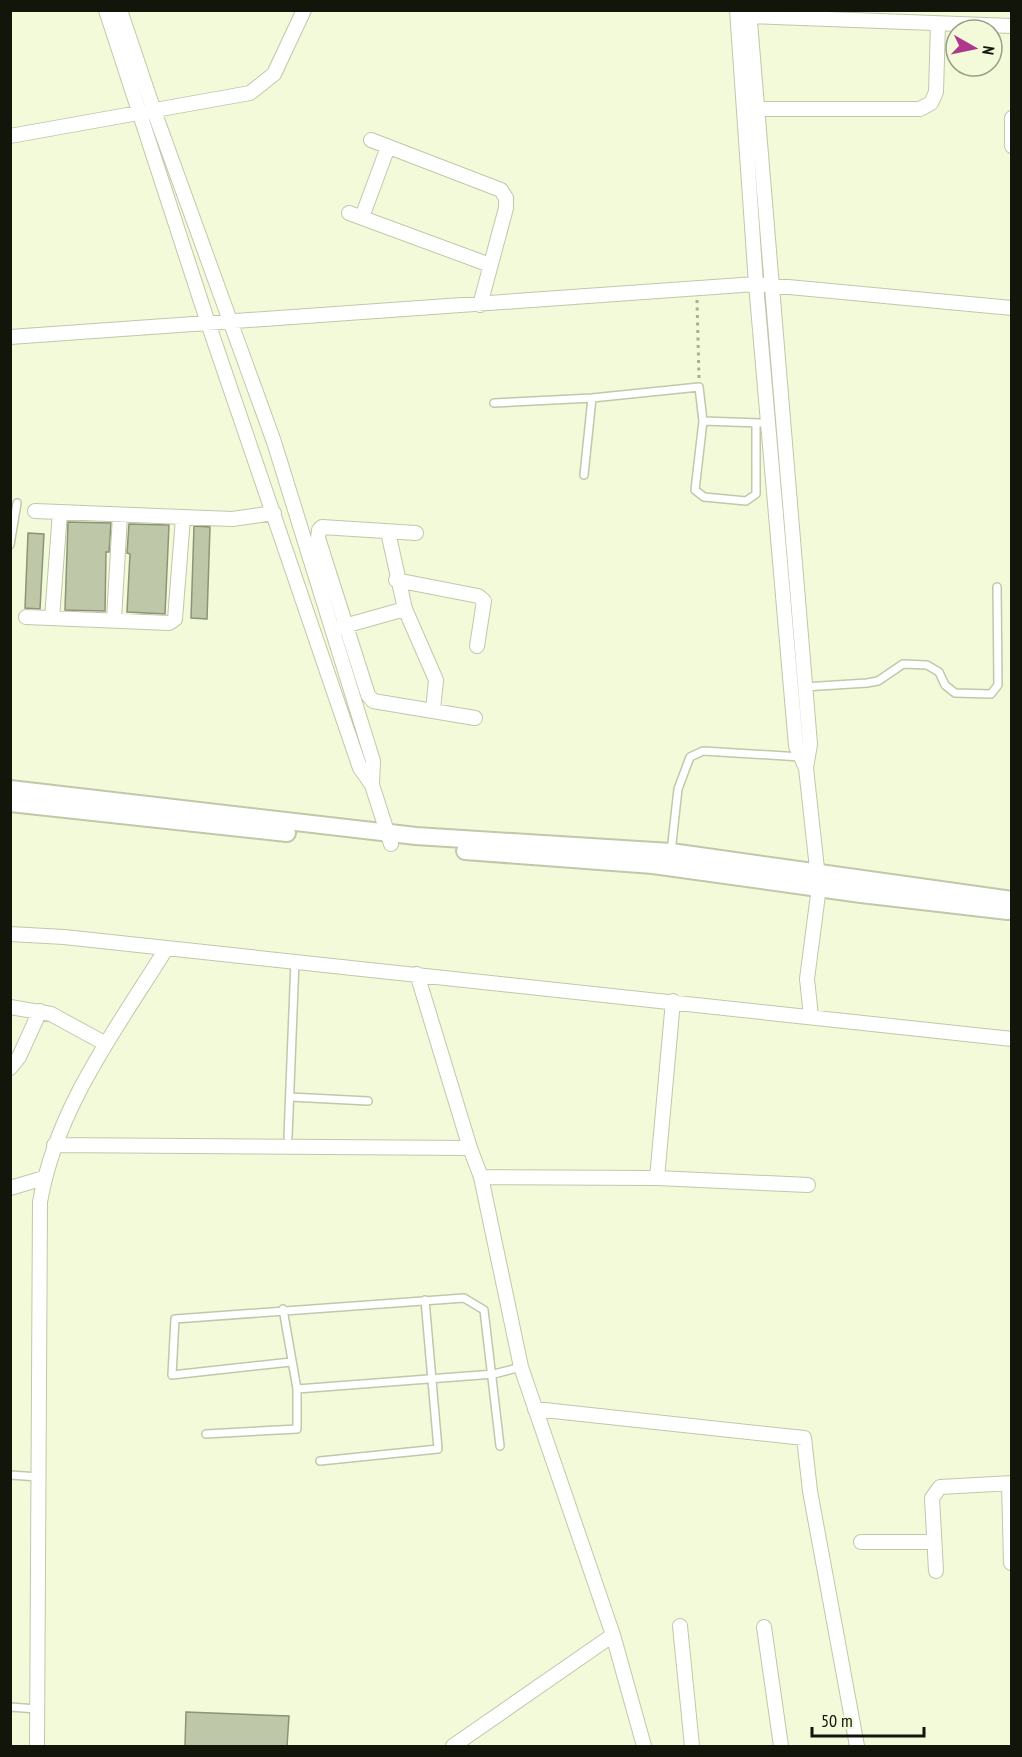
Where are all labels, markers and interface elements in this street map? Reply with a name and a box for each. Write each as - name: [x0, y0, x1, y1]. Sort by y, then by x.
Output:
- north arrow: [944, 18, 1004, 78]
- text: N: [978, 45, 999, 56]
- scale bar: [812, 1700, 924, 1738]
- text: 50 m: [821, 1709, 853, 1732]

